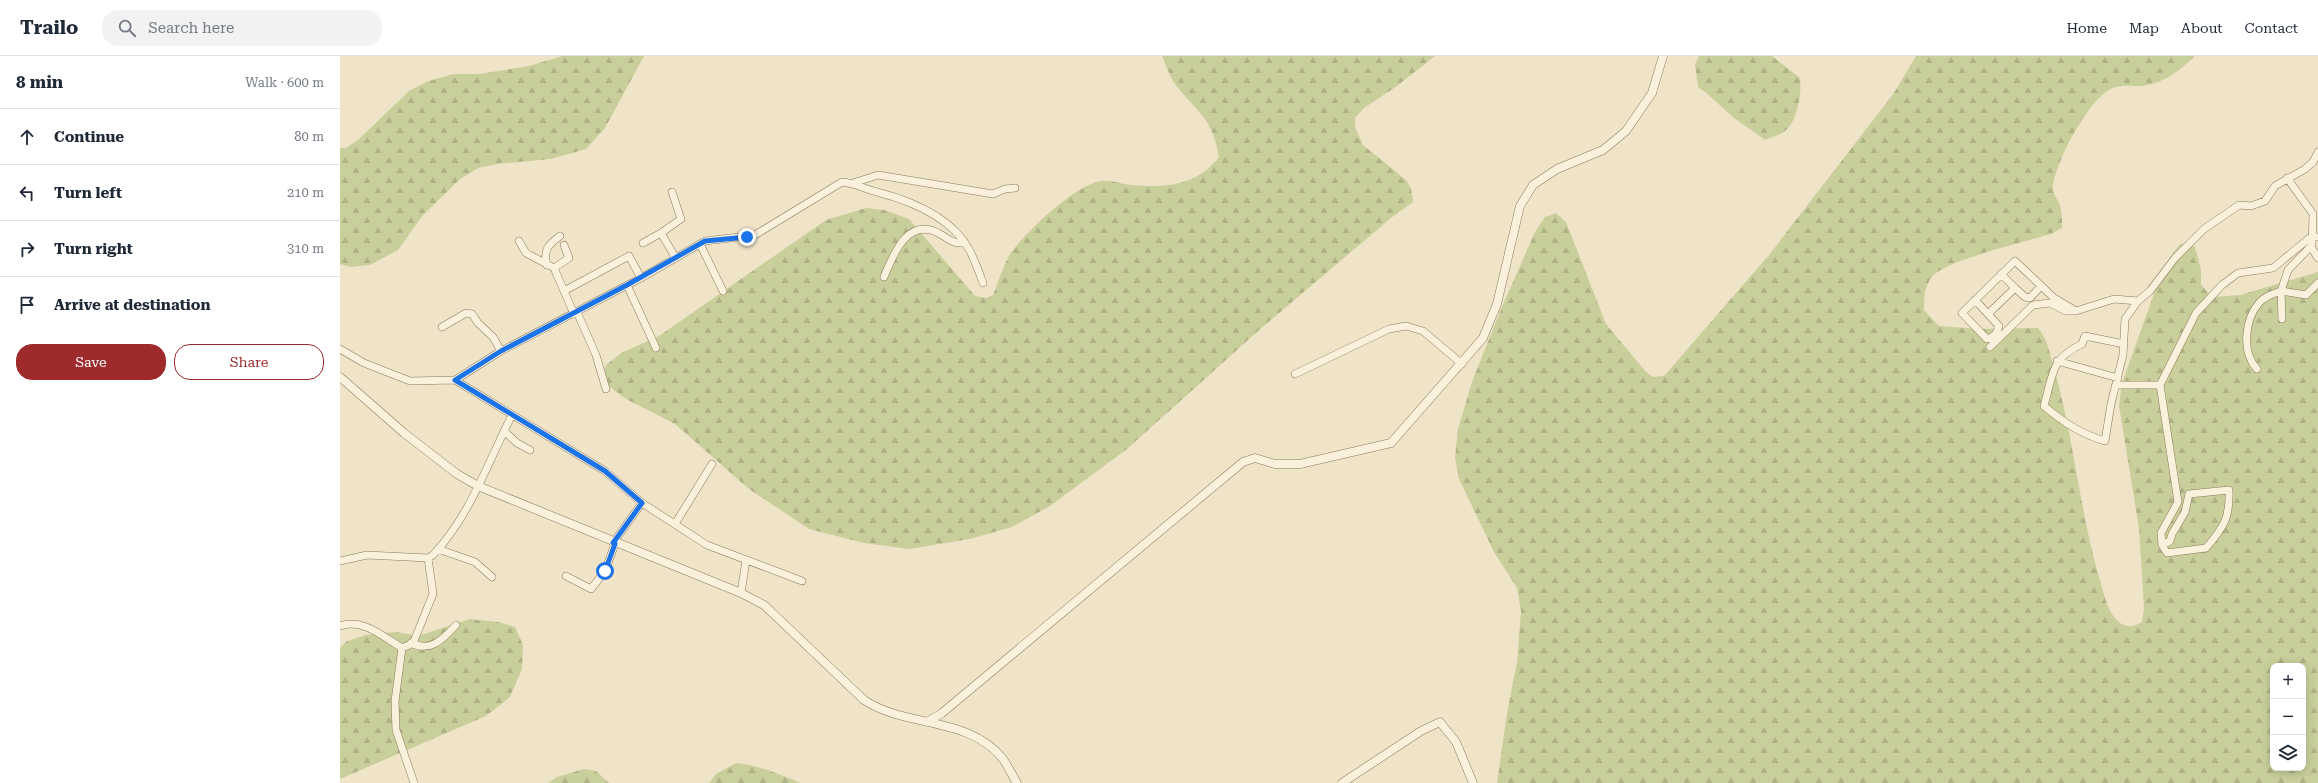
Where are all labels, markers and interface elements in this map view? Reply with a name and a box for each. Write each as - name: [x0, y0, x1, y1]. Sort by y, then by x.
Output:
- search box: [102, 10, 382, 46]
- text: Trailo: [20, 16, 78, 39]
- icon: search: [116, 17, 138, 39]
- text: Search here: [148, 19, 234, 37]
- text: Home: [2066, 20, 2107, 36]
- text: Map: [2129, 20, 2159, 36]
- text: About: [2181, 20, 2223, 36]
- text: Contact: [2245, 20, 2298, 36]
- text: 8 min: [16, 72, 63, 92]
- text: Walk · 600 m: [245, 75, 324, 90]
- icon: ahead: [16, 126, 38, 148]
- text: Continue: [54, 128, 124, 146]
- text: 80 m: [294, 129, 324, 144]
- icon: left: [16, 182, 38, 204]
- text: Turn left: [54, 184, 122, 202]
- text: 210 m: [287, 185, 324, 200]
- route end: [738, 228, 756, 246]
- icon: right: [16, 238, 38, 260]
- text: Turn right: [54, 240, 133, 258]
- text: 310 m: [287, 241, 324, 256]
- icon: arrive: [16, 294, 38, 316]
- text: Arrive at destination: [54, 296, 210, 314]
- button: Save: [16, 344, 166, 380]
- button: Share: [174, 344, 324, 380]
- route start: [596, 562, 614, 580]
- map controls: [2270, 663, 2306, 771]
- button: +: [2270, 663, 2306, 699]
- button: −: [2270, 699, 2306, 735]
- button: layers: [2270, 735, 2306, 771]

